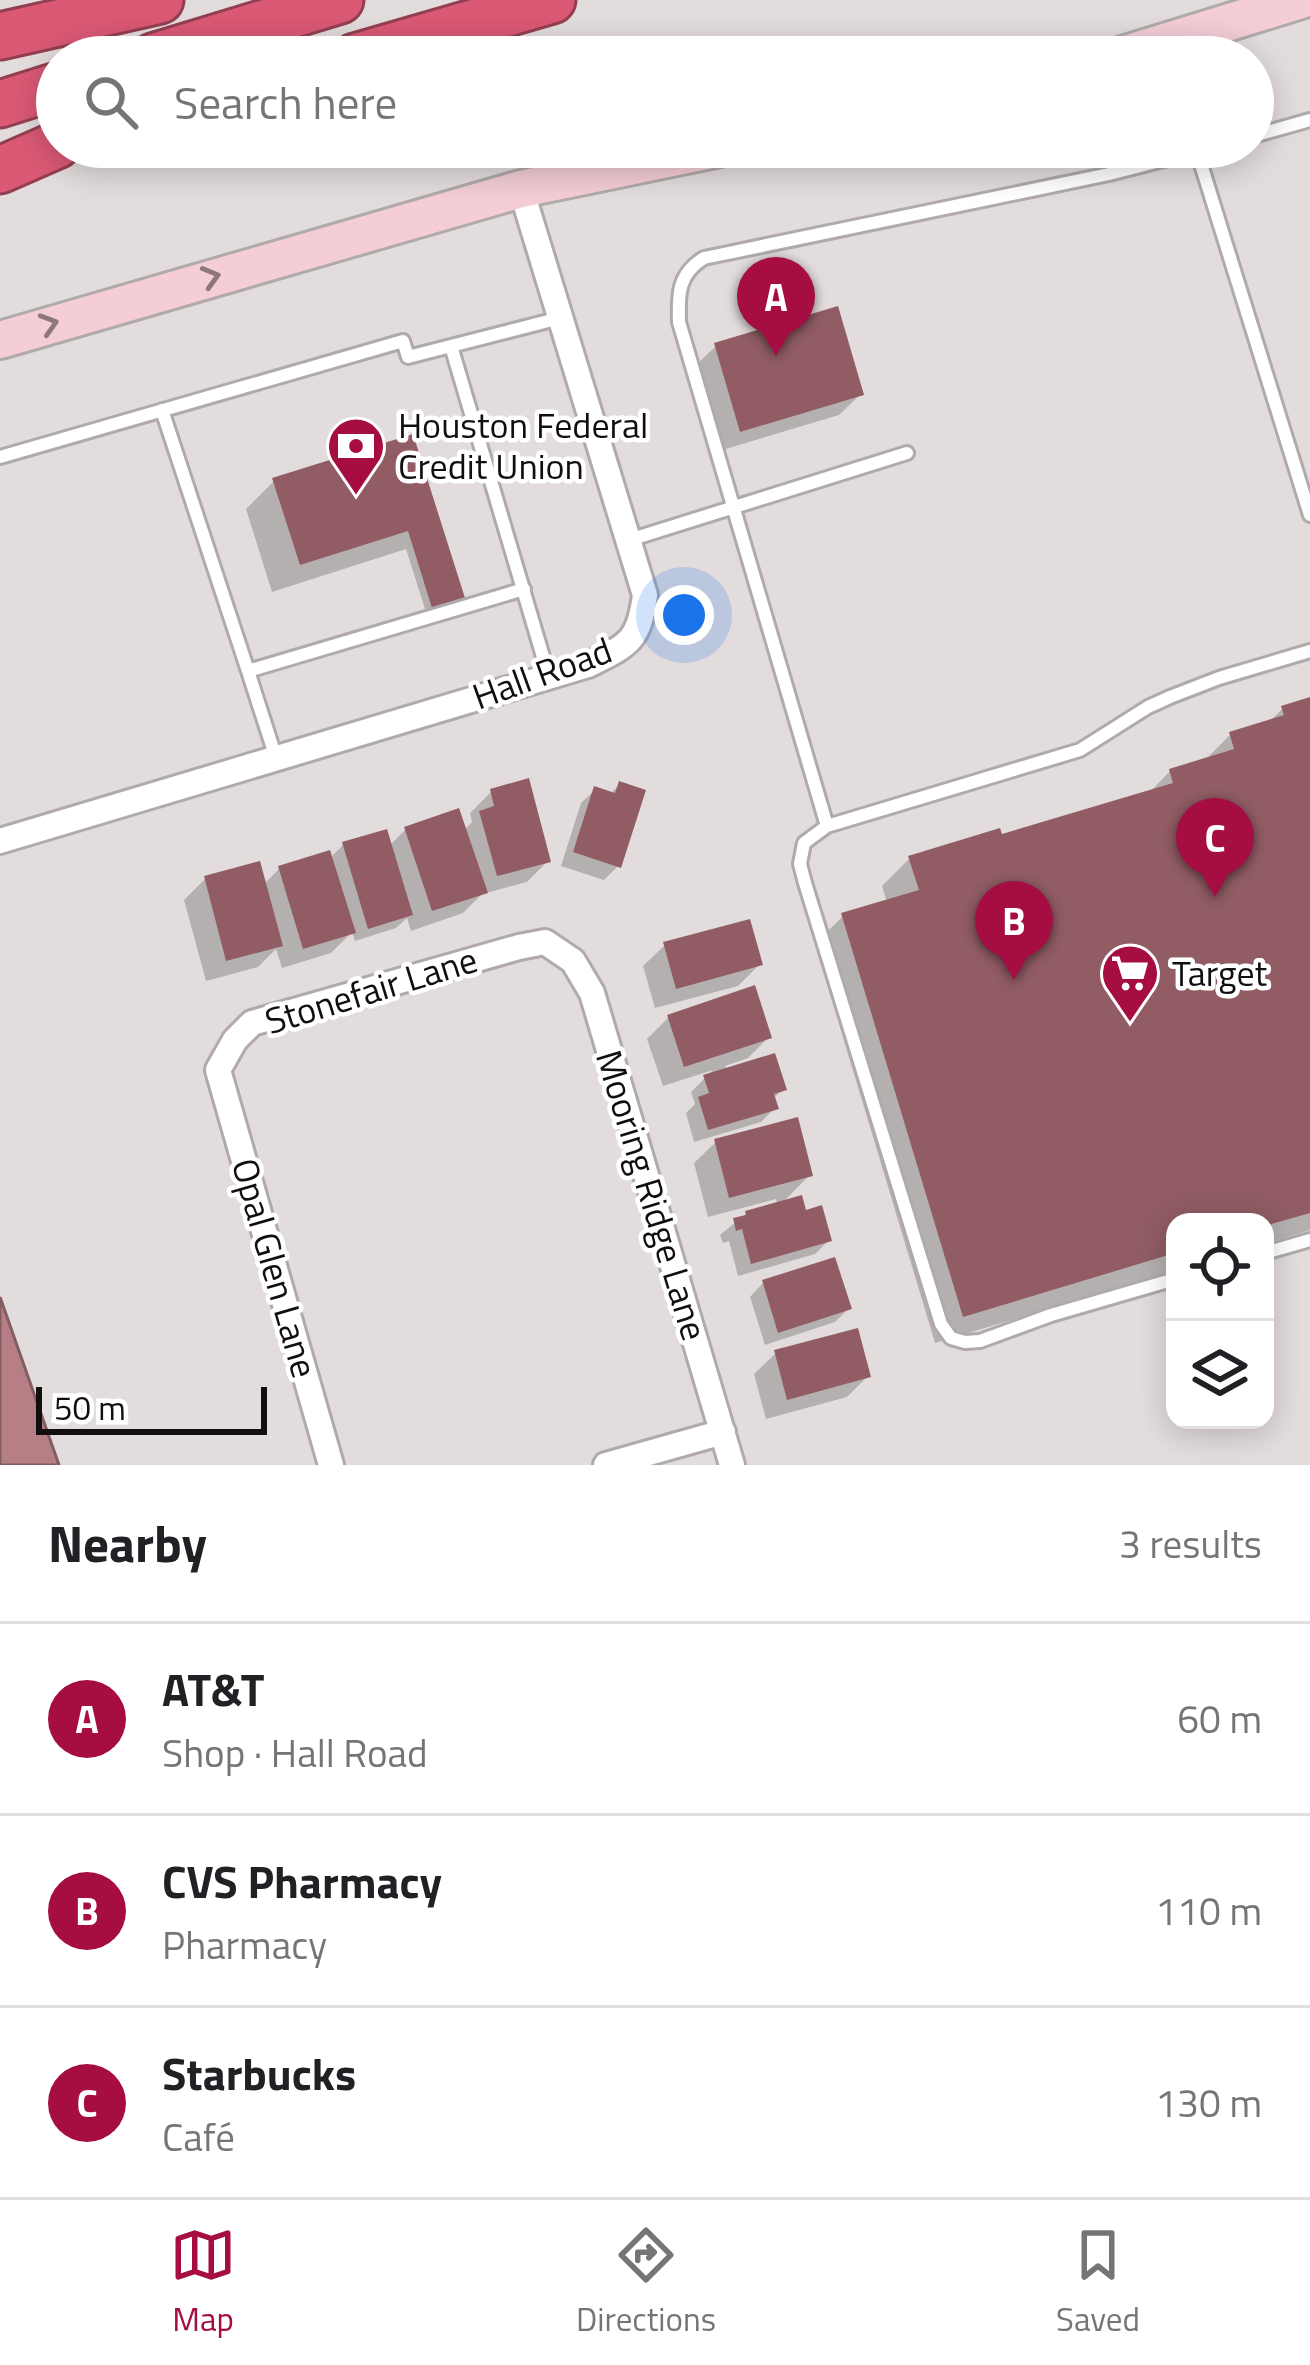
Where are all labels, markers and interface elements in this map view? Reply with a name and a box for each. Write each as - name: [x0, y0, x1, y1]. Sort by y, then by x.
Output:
- search box: [36, 36, 1274, 168]
- text: Search here: [174, 68, 397, 136]
- icon: search: [78, 69, 144, 135]
- pin: A: [737, 257, 815, 356]
- one-way arrow: [200, 267, 220, 292]
- one-way arrow: [38, 314, 59, 339]
- place label: Houston Federal Credit Union: [398, 397, 648, 493]
- bank icon: Houston Federal Credit Union: [325, 415, 387, 497]
- your location: [654, 585, 714, 645]
- street label: Hall Road: [464, 622, 619, 723]
- pin: C: [1176, 798, 1254, 897]
- pin: B: [975, 881, 1053, 980]
- street label: Stonefair Lane: [258, 931, 484, 1048]
- supermarket icon: Target: [1099, 942, 1161, 1024]
- place label: Target: [1172, 945, 1268, 1000]
- street label: Mooring Ridge Lane: [582, 1043, 723, 1347]
- street label: Opal Glen Lane: [218, 1152, 333, 1384]
- map controls: [1166, 1213, 1274, 1429]
- button: locate: [1166, 1213, 1274, 1321]
- button: layers: [1166, 1321, 1274, 1429]
- scale bar: [36, 1381, 267, 1434]
- text: 50 m: [54, 1383, 126, 1433]
- text: Nearby: [48, 1504, 207, 1582]
- text: 3 results: [1119, 1514, 1262, 1573]
- text: AT&T: [162, 1655, 264, 1723]
- text: A: [75, 1689, 99, 1748]
- text: 60 m: [1177, 1689, 1262, 1748]
- text: Shop · Hall Road: [162, 1723, 428, 1782]
- text: CVS Pharmacy: [162, 1847, 442, 1915]
- text: B: [75, 1881, 99, 1940]
- text: 110 m: [1155, 1881, 1262, 1940]
- text: Pharmacy: [162, 1915, 327, 1974]
- text: Starbucks: [162, 2039, 356, 2107]
- text: C: [76, 2073, 98, 2132]
- text: 130 m: [1155, 2073, 1262, 2132]
- text: Café: [162, 2107, 235, 2166]
- tab: Map: [170, 2222, 236, 2344]
- tab: Directions: [576, 2222, 716, 2344]
- tab: Saved: [1056, 2222, 1140, 2344]

